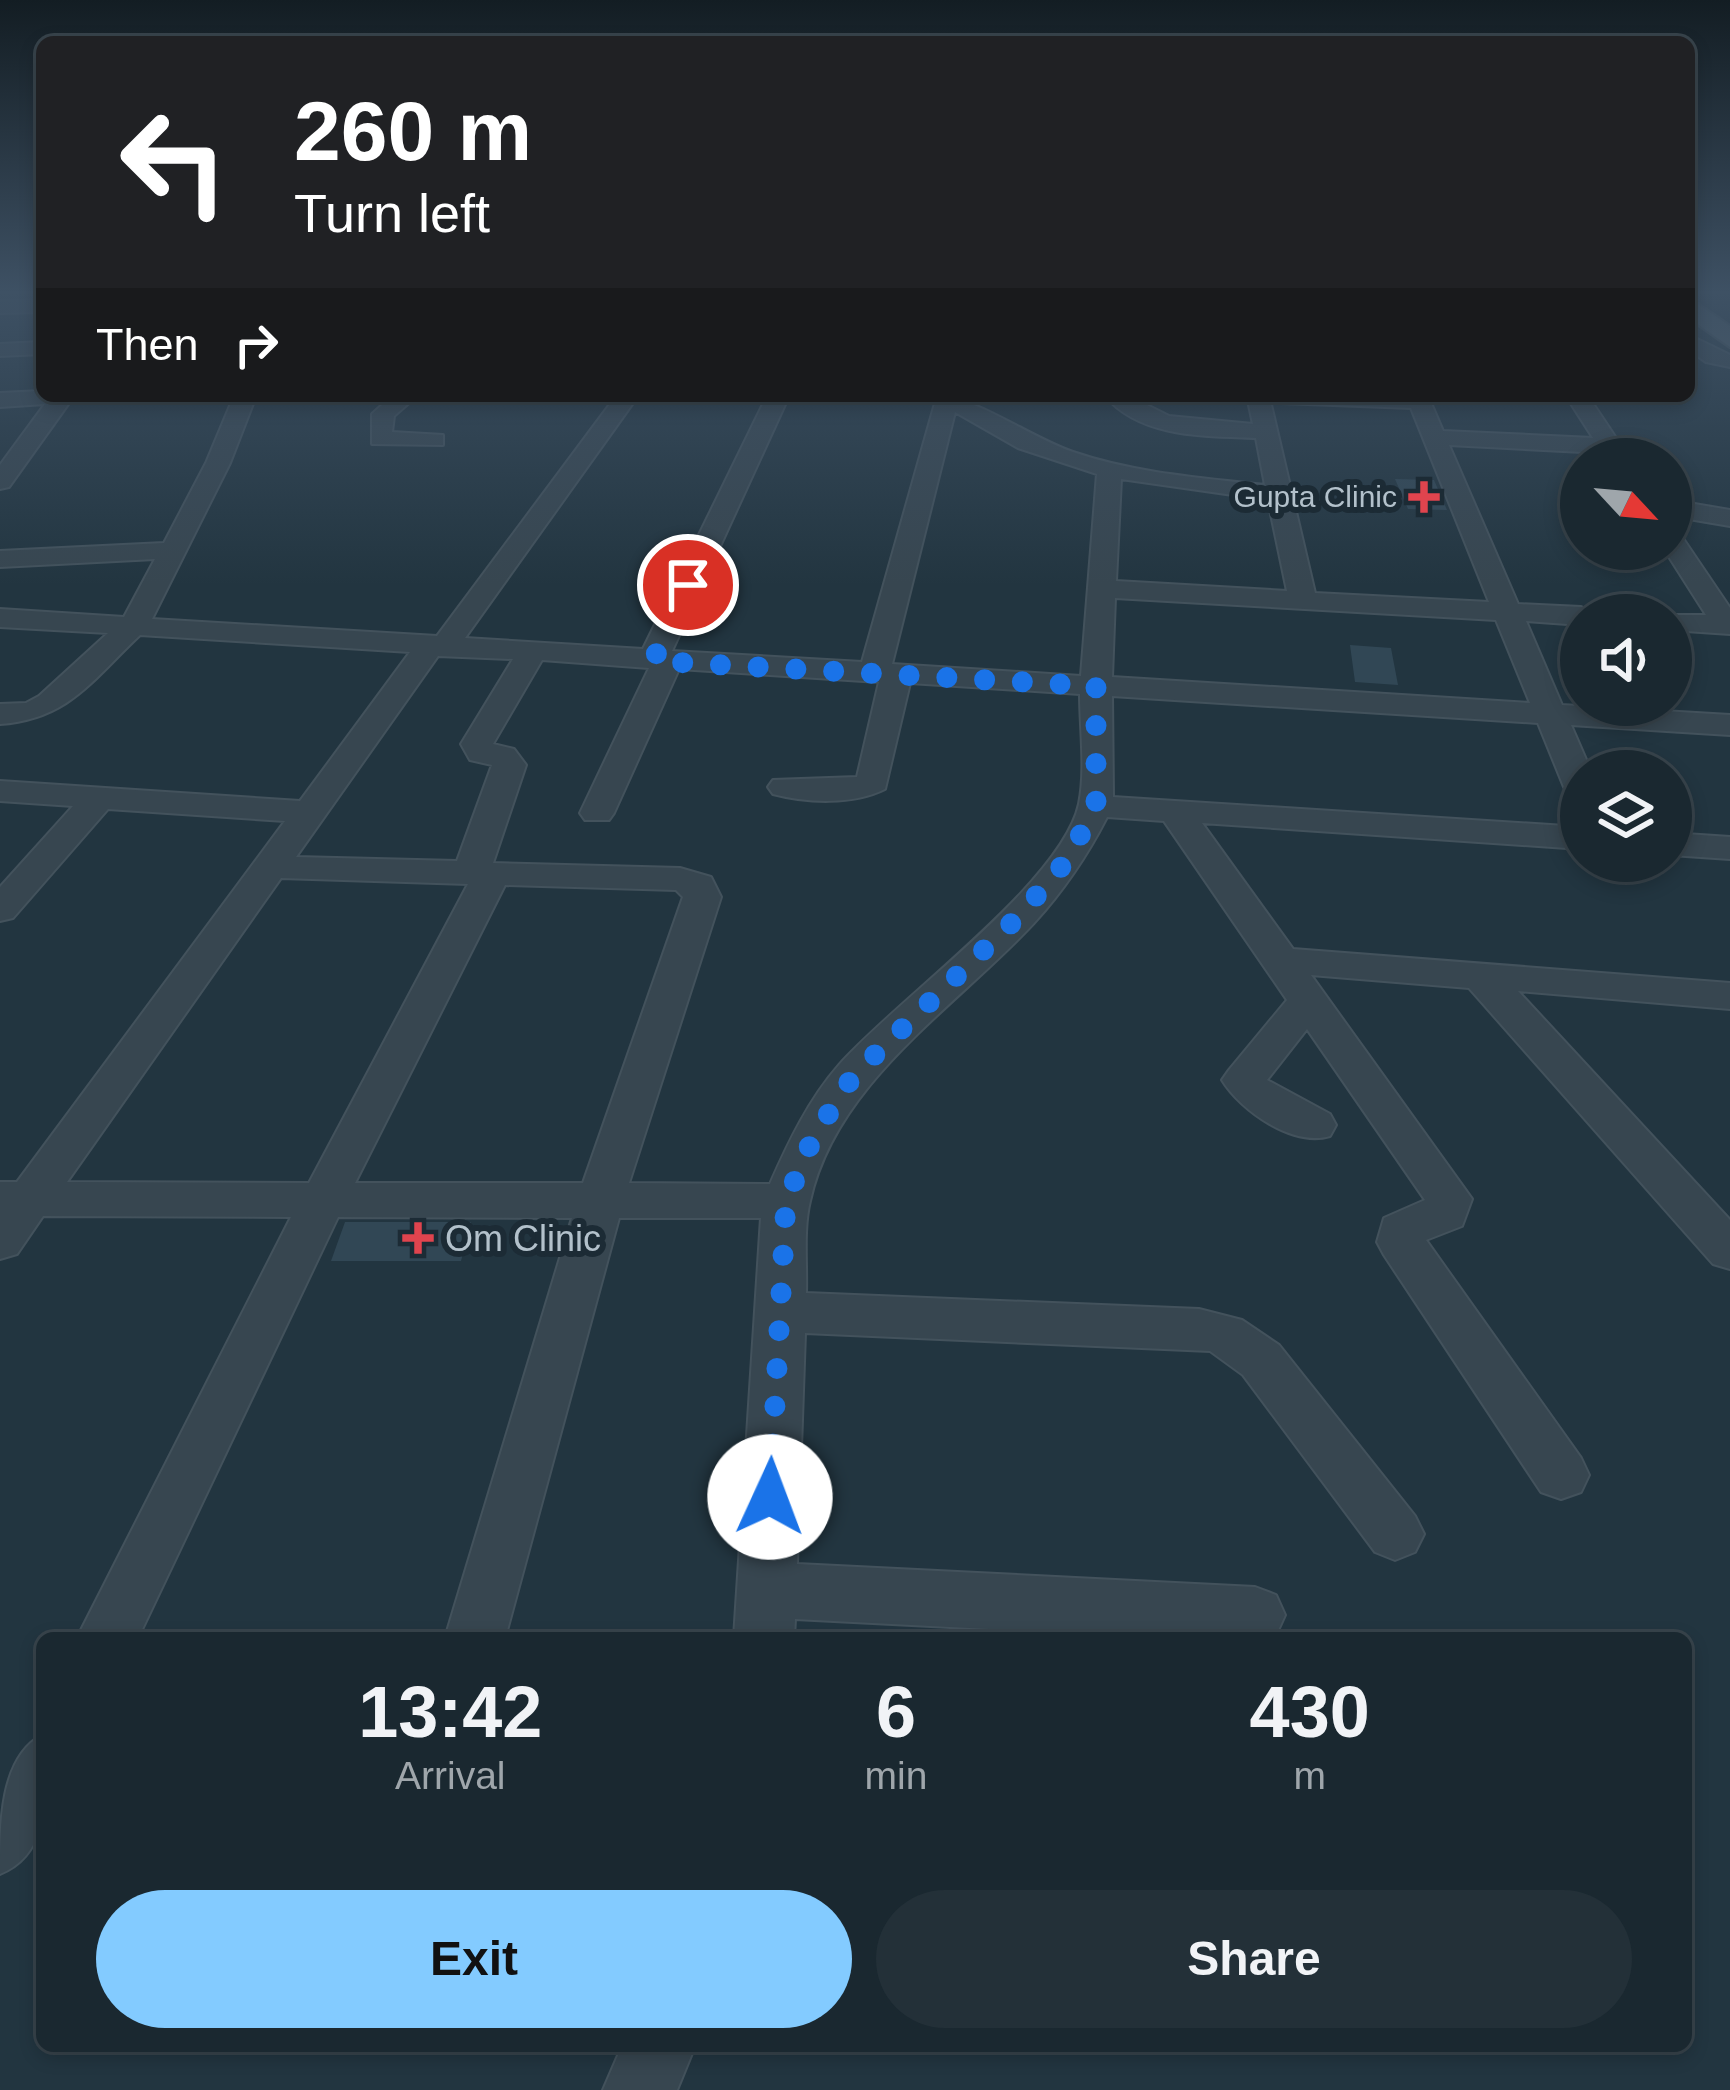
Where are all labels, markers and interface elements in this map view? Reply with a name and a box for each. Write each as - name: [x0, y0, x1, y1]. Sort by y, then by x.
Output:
- icon: left: [96, 84, 252, 240]
- text: 260 m: [294, 84, 532, 178]
- text: Turn left: [294, 183, 490, 243]
- icon: right: [223, 312, 289, 378]
- text: Then: [96, 319, 199, 370]
- north arrow: [1560, 438, 1692, 570]
- map controls: [1560, 438, 1692, 882]
- place label: Gupta Clinic: [1234, 480, 1397, 513]
- marker: Gupta Clinic: [1408, 481, 1440, 513]
- pin: [637, 534, 739, 636]
- icon: arrive: [655, 552, 721, 618]
- button: sound: [1560, 594, 1692, 726]
- button: layers: [1560, 750, 1692, 882]
- place label: Om Clinic: [445, 1218, 601, 1259]
- marker: Om Clinic: [402, 1222, 434, 1254]
- position arrow: [707, 1434, 833, 1560]
- text: 13:42: [358, 1672, 542, 1752]
- text: 6: [876, 1672, 916, 1752]
- text: 430: [1250, 1672, 1370, 1752]
- text: Arrival: [395, 1754, 506, 1797]
- text: min: [865, 1754, 927, 1797]
- text: m: [1293, 1754, 1326, 1797]
- button: Exit: [96, 1890, 852, 2028]
- button: Share: [876, 1890, 1632, 2028]

